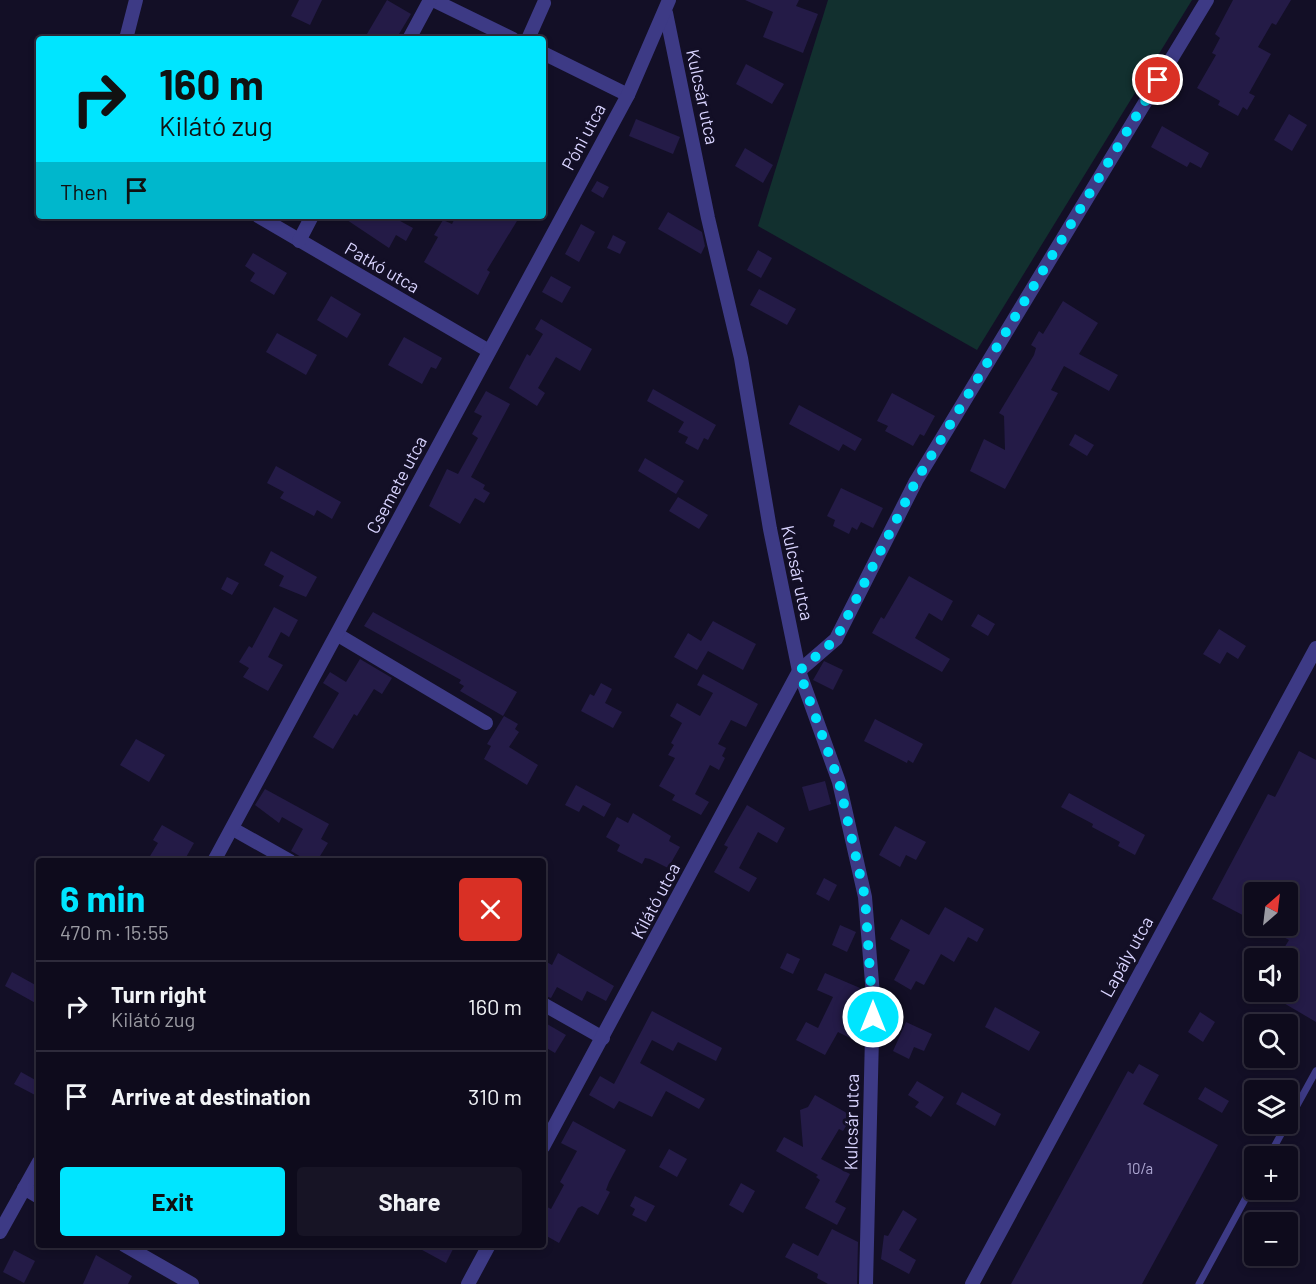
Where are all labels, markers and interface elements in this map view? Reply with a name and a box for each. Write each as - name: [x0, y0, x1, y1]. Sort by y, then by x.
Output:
- street label: Kulcsár utca: [682, 47, 724, 146]
- pin: [1132, 54, 1183, 105]
- text: 160 m: [159, 58, 264, 108]
- icon: right: [60, 60, 138, 138]
- icon: arrive: [1141, 63, 1174, 96]
- street label: Póni utca: [556, 99, 610, 174]
- text: Kilátó zug: [159, 109, 273, 141]
- icon: arrive: [120, 174, 153, 207]
- text: Then: [60, 178, 108, 204]
- street label: Patkó utca: [341, 237, 424, 297]
- street label: Csemete utca: [361, 432, 431, 537]
- street label: Kulcsár utca: [777, 523, 819, 622]
- street label: Kilátó utca: [626, 859, 684, 942]
- text: 6 min: [60, 876, 145, 919]
- button: close: [459, 878, 522, 941]
- north arrow: [1244, 882, 1298, 936]
- map controls: [1244, 882, 1298, 1266]
- street label: Lapály utca: [1095, 912, 1157, 1001]
- text: 470 m · 15:55: [60, 920, 169, 944]
- button: sound: [1244, 948, 1298, 1002]
- text: Turn right: [111, 981, 206, 1007]
- position arrow: [841, 985, 905, 1049]
- icon: right: [60, 990, 93, 1023]
- text: 160 m: [468, 993, 522, 1019]
- text: Kilátó zug: [111, 1007, 195, 1031]
- button: search: [1244, 1014, 1298, 1068]
- street label: Kulcsár utca: [839, 1073, 863, 1170]
- icon: arrive: [60, 1080, 93, 1113]
- button: layers: [1244, 1080, 1298, 1134]
- text: Arrive at destination: [111, 1083, 310, 1109]
- text: 310 m: [468, 1083, 522, 1109]
- button: +: [1244, 1146, 1298, 1200]
- house number: 10/a: [1127, 1159, 1153, 1177]
- button: Exit: [60, 1167, 285, 1236]
- button: Share: [297, 1167, 522, 1236]
- button: −: [1244, 1212, 1298, 1266]

